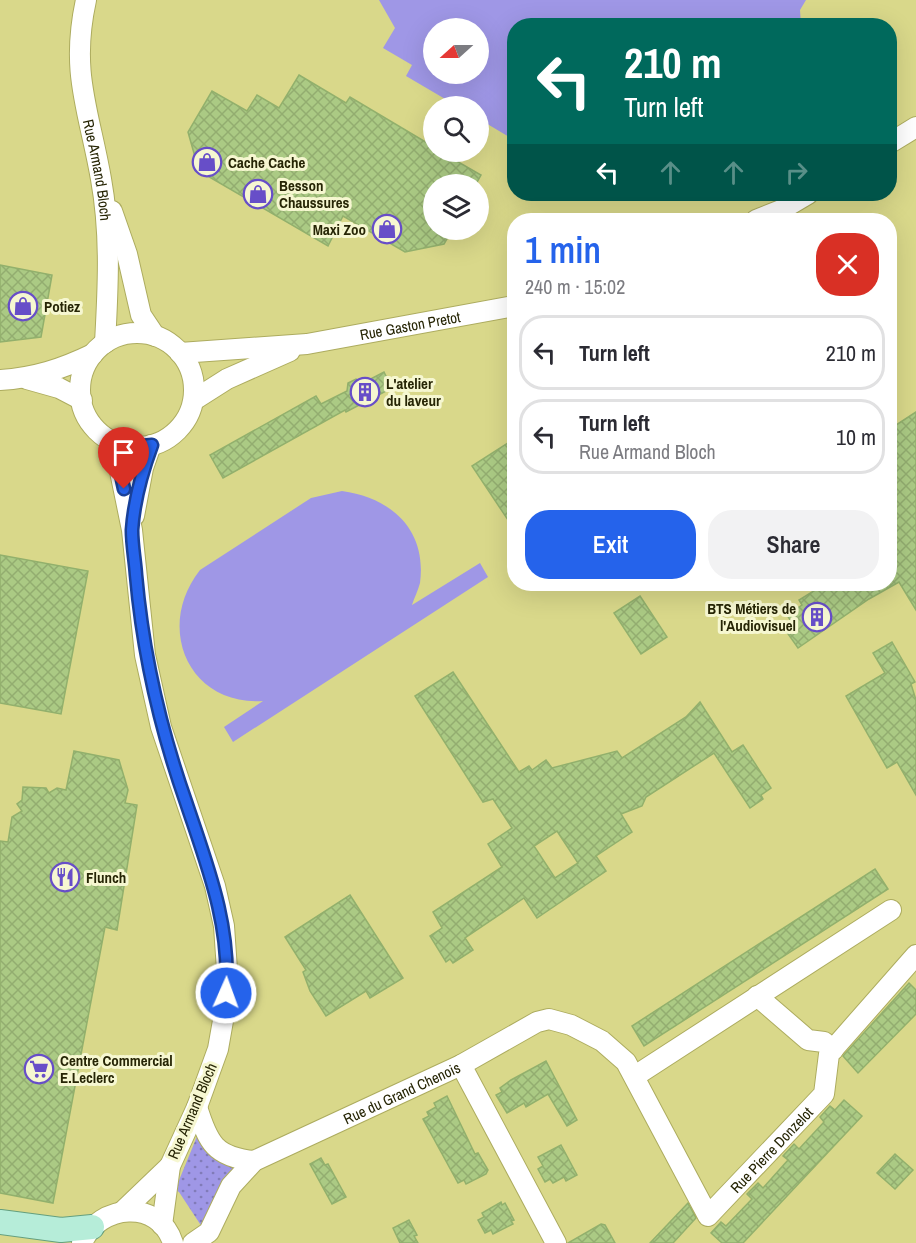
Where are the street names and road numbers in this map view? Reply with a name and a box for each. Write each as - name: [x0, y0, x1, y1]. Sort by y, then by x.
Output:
- street label: Rue Armand Bloch: [78, 117, 117, 221]
- street label: Rue Gaston Pretot: [358, 305, 463, 345]
- street label: Rue du Grand Chenois: [340, 1056, 463, 1129]
- street label: Rue Armand Bloch: [162, 1060, 222, 1162]
- street label: Rue Pierre Donzelot: [725, 1101, 818, 1197]

